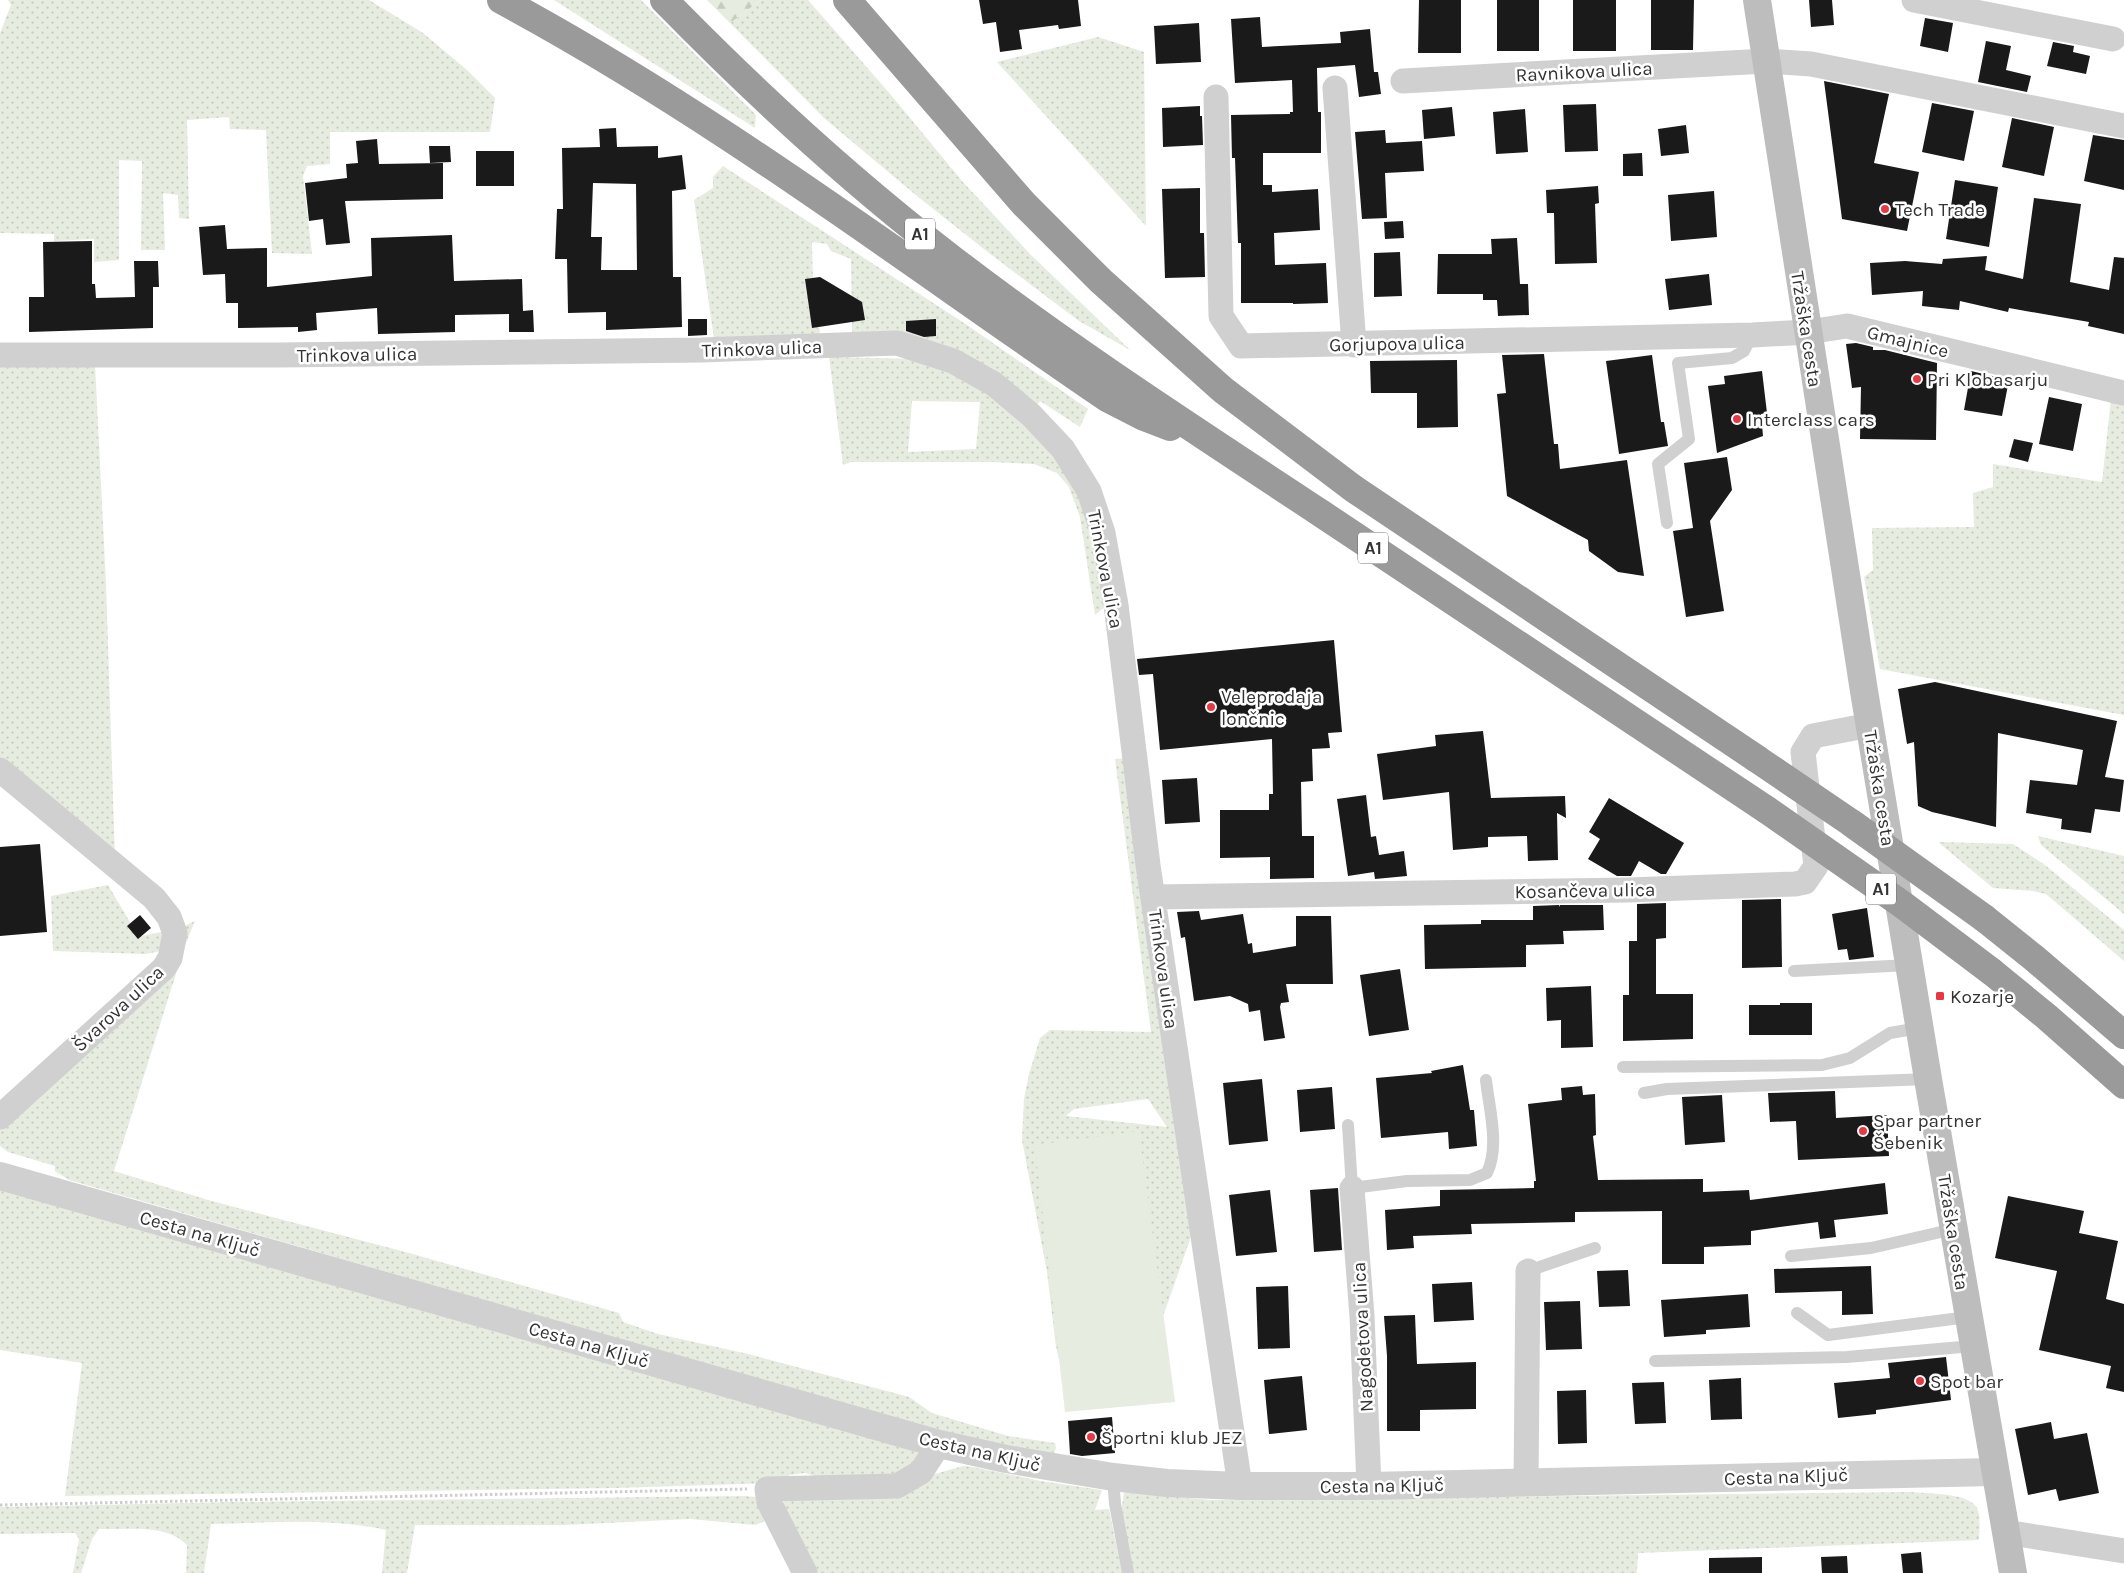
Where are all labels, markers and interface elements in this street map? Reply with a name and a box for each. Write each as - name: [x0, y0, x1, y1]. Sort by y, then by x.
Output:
- street label: Ravnikova ulica: [1515, 57, 1653, 87]
- place label: Tech Trade: [1895, 199, 1985, 221]
- marker: Tech Trade: [1879, 203, 1891, 215]
- road number: A1: [905, 218, 935, 250]
- street label: Tržaška cesta: [1786, 270, 1826, 389]
- street label: Gmajnice: [1865, 321, 1951, 363]
- street label: Gorjupova ulica: [1329, 332, 1465, 356]
- street label: Trinkova ulica: [701, 336, 823, 362]
- street label: Trinkova ulica: [297, 343, 417, 367]
- place label: Pri Klobasarju: [1927, 369, 2048, 391]
- marker: Pri Klobasarju: [1911, 373, 1923, 385]
- place label: Interclass cars: [1747, 409, 1875, 431]
- marker: Interclass cars: [1731, 413, 1743, 425]
- street label: Trinkova ulica: [1083, 508, 1127, 630]
- road number: A1: [1358, 532, 1388, 564]
- place label: Veleprodaja lončnic: [1221, 686, 1322, 730]
- marker: Veleprodaja lončnic: [1205, 701, 1217, 713]
- street label: Tržaška cesta: [1859, 729, 1899, 848]
- road number: A1: [1866, 874, 1896, 904]
- street label: Kosančeva ulica: [1515, 879, 1656, 903]
- street label: Trinkova ulica: [1144, 908, 1182, 1030]
- street label: Švarova ulica: [69, 961, 169, 1056]
- place label: Kozarje: [1950, 986, 2014, 1008]
- marker: Kozarje: [1934, 990, 1946, 1002]
- place label: Spar partner Šebenik: [1873, 1110, 1981, 1154]
- marker: Spar partner Šebenik: [1857, 1125, 1869, 1137]
- street label: Tržaška cesta: [1933, 1173, 1973, 1292]
- street label: Cesta na Ključ: [137, 1206, 262, 1262]
- street label: Nagodetova ulica: [1348, 1261, 1378, 1413]
- street label: Cesta na Ključ: [526, 1317, 651, 1373]
- place label: Spot bar: [1930, 1371, 2003, 1393]
- marker: Spot bar: [1914, 1375, 1926, 1387]
- street label: Cesta na Ključ: [917, 1427, 1043, 1477]
- place label: Športni klub JEZ: [1101, 1427, 1243, 1449]
- marker: Športni klub JEZ: [1085, 1431, 1097, 1443]
- street label: Cesta na Ključ: [1724, 1464, 1848, 1490]
- street label: Cesta na Ključ: [1320, 1474, 1444, 1498]

